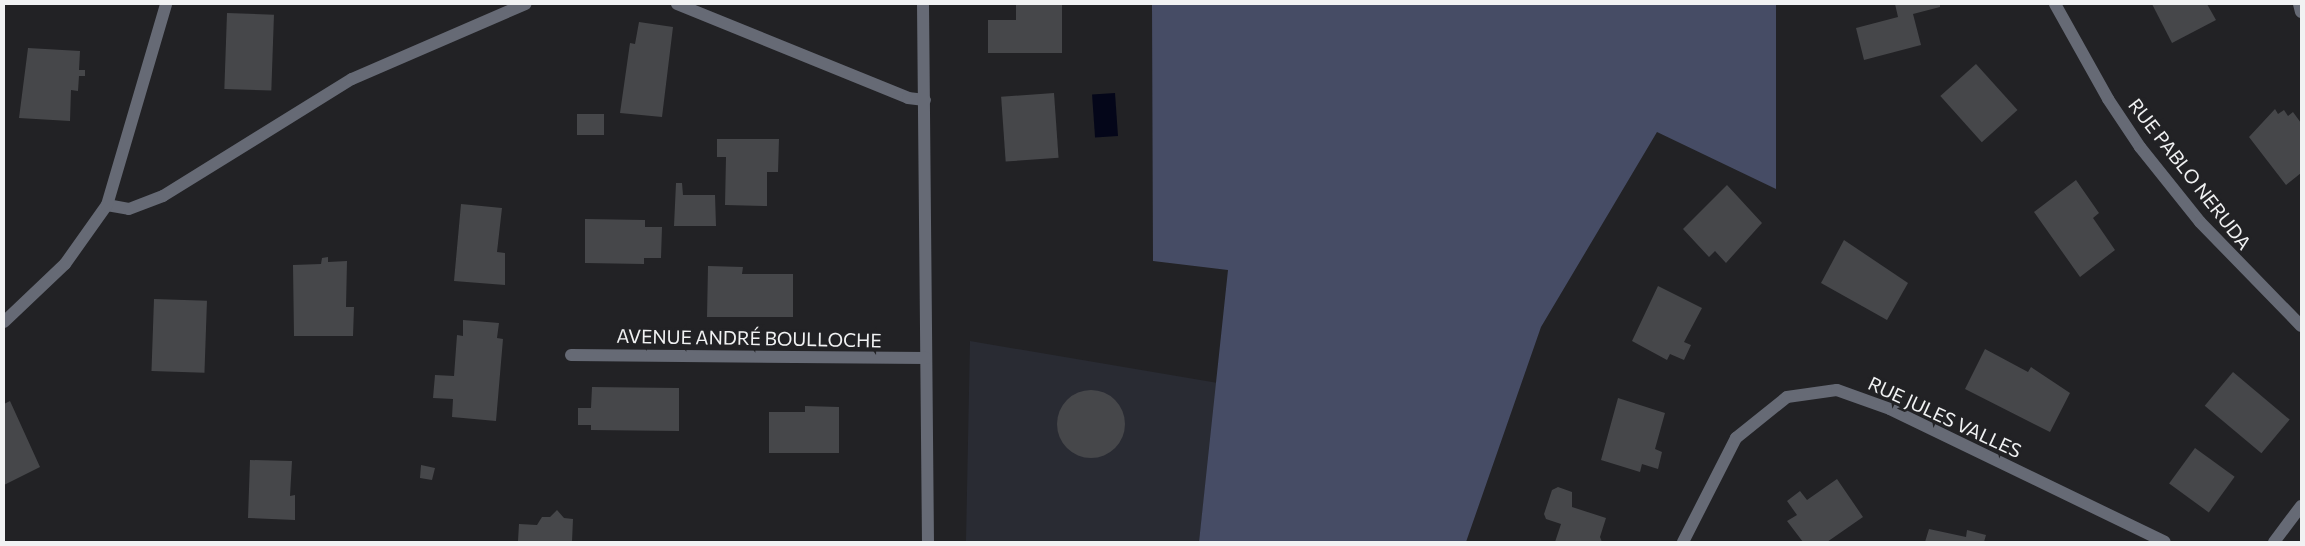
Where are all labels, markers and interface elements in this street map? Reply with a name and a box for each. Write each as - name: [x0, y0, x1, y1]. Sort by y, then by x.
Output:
- street label: RUE PABLO NERUDA: [2124, 94, 2256, 254]
- street label: AVENUE ANDRÉ BOULLOCHE: [616, 324, 882, 352]
- street label: RUE JULES VALLES: [1865, 371, 2025, 463]

